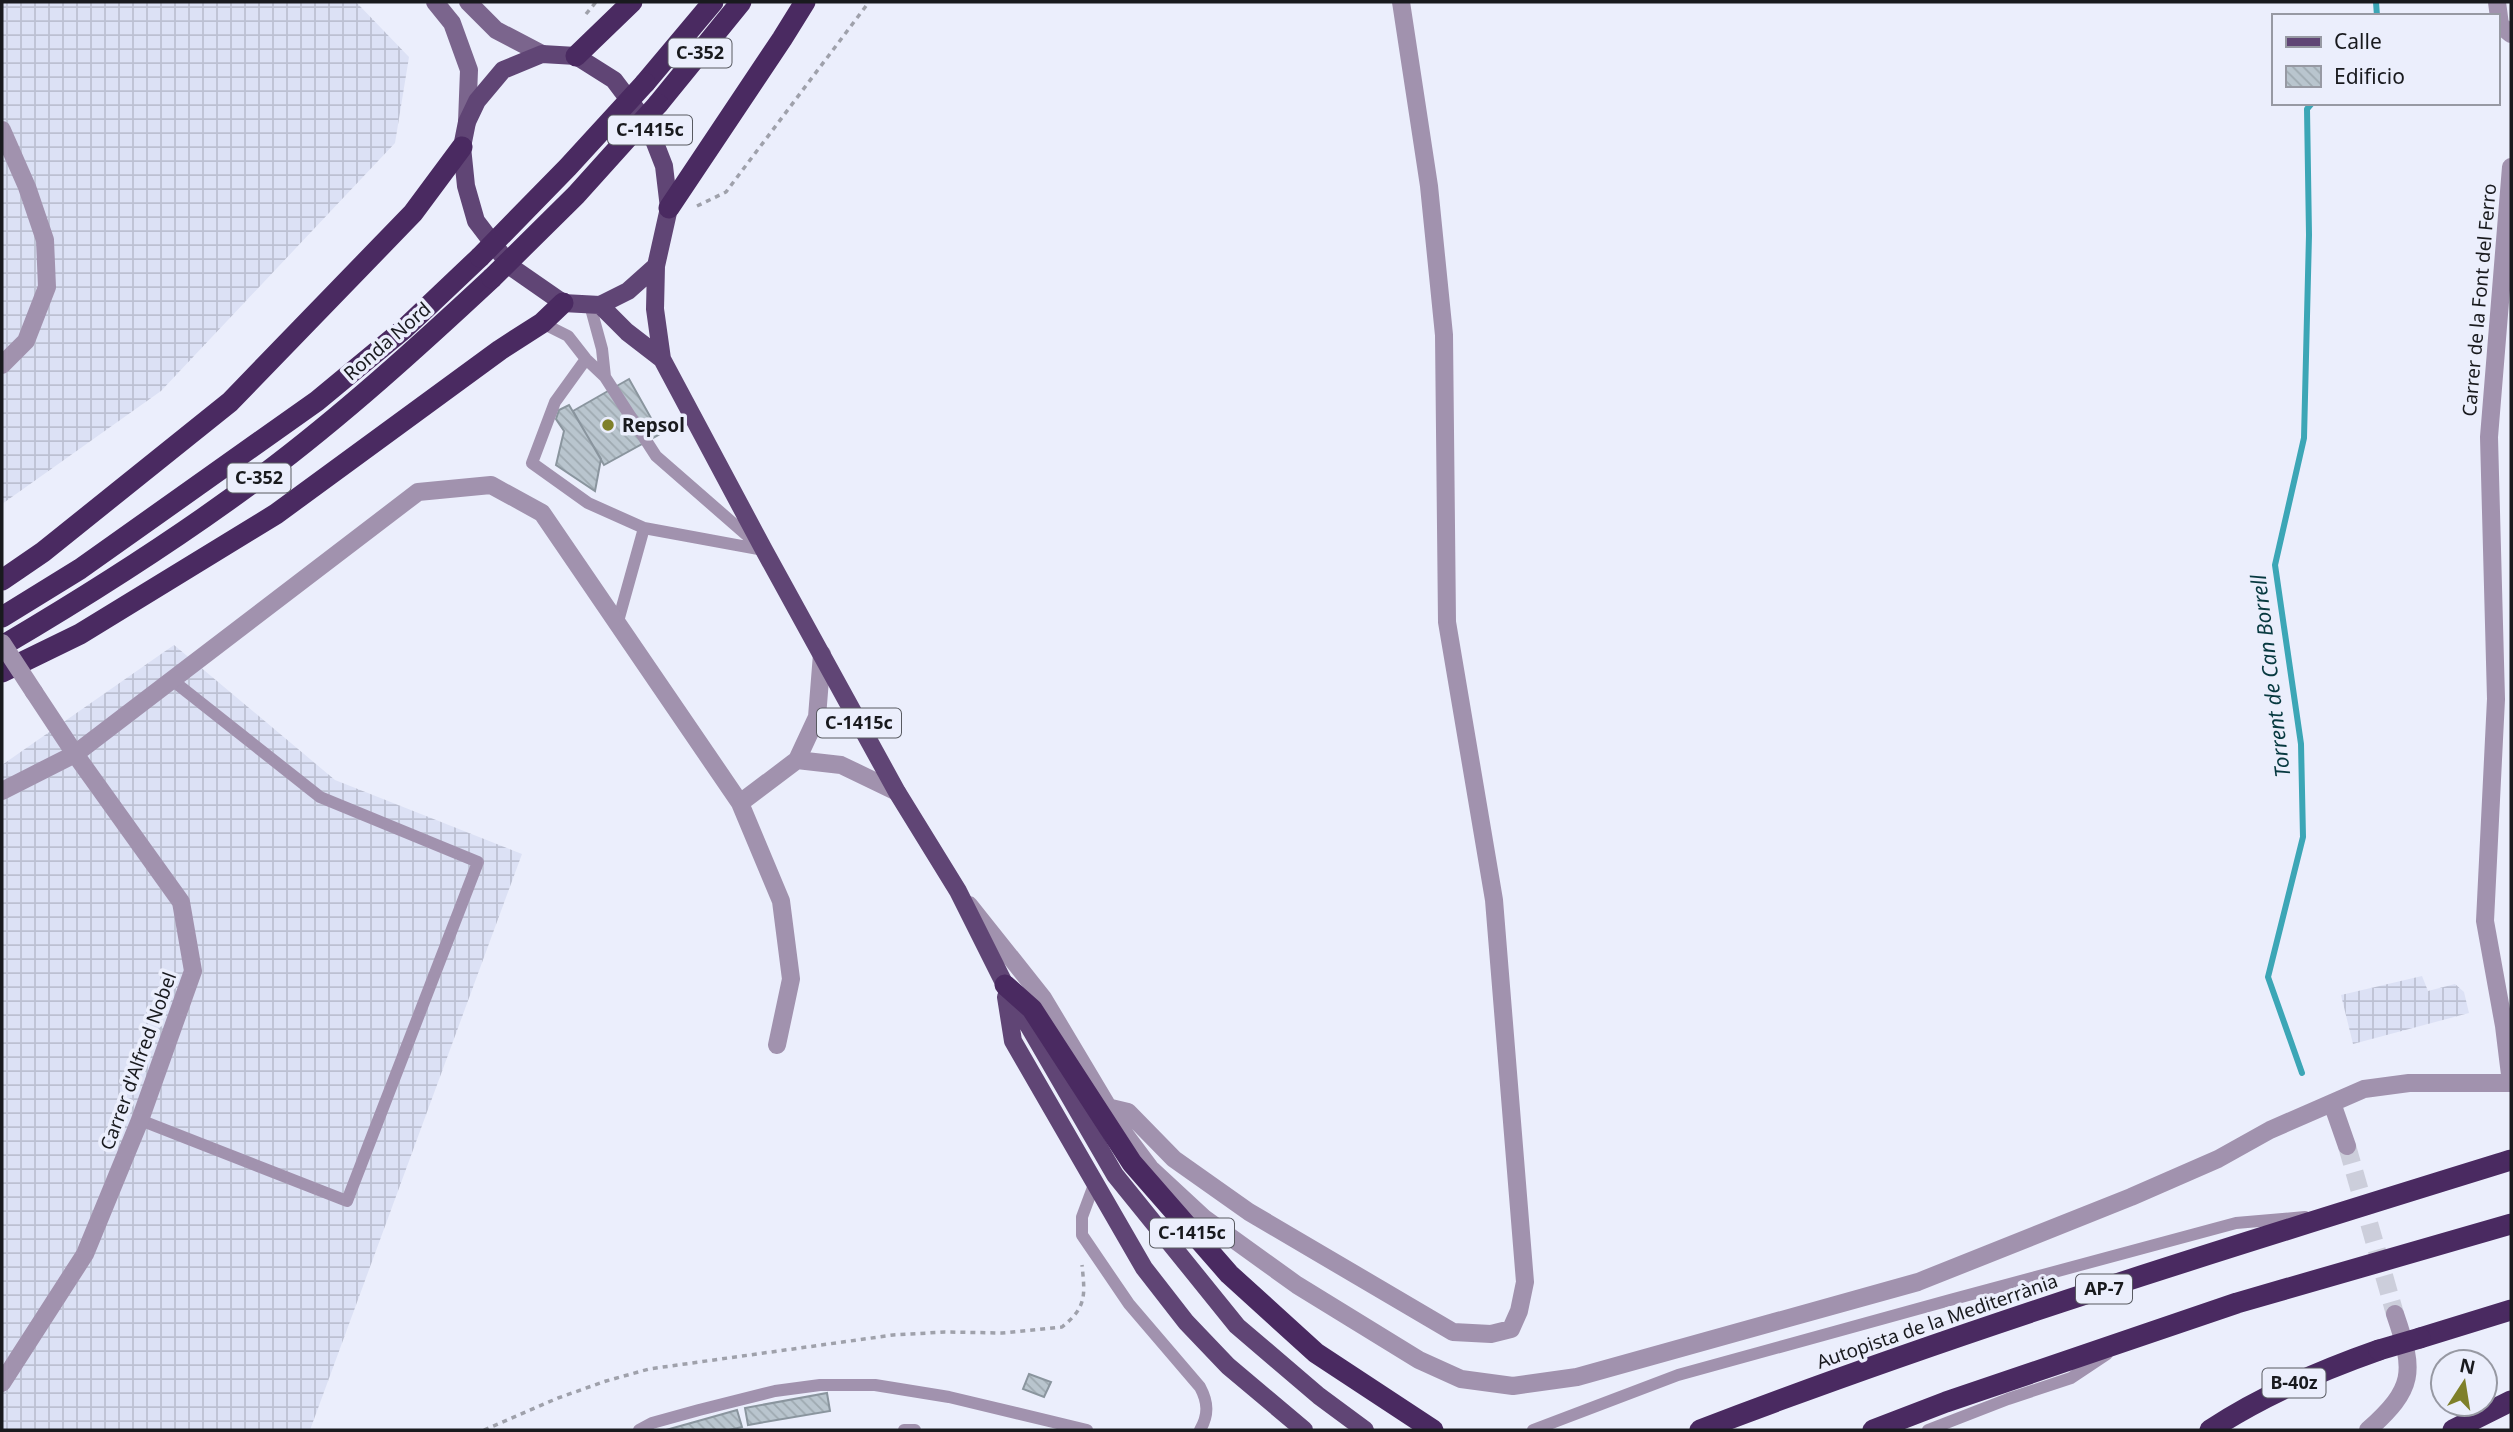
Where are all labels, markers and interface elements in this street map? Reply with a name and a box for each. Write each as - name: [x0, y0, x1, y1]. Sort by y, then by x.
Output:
- legend: [2272, 14, 2499, 105]
- text: Calle: [2334, 27, 2382, 55]
- road number: C-352: [668, 38, 732, 68]
- text: Edificio: [2334, 62, 2405, 90]
- road number: C-1415c: [608, 116, 692, 145]
- street label: Carrer de la Font del Ferro: [2456, 182, 2502, 418]
- street label: Ronda Nord: [338, 296, 436, 386]
- place label: Repsol: [622, 412, 685, 438]
- marker: Repsol: [600, 417, 616, 433]
- road number: C-352: [228, 464, 290, 492]
- water label: Torrent de Can Borrell: [2244, 572, 2296, 779]
- road number: C-1415c: [817, 708, 901, 738]
- street label: Carrer d'Alfred Nobel: [94, 968, 182, 1154]
- road number: C-1415c: [1150, 1218, 1234, 1248]
- street label: Autopista de la Mediterrània: [1813, 1267, 2061, 1375]
- road number: AP-7: [2076, 1274, 2132, 1304]
- north arrow: [2429, 1348, 2499, 1418]
- text: N: [2457, 1352, 2478, 1381]
- road number: B-40z: [2262, 1368, 2326, 1398]

